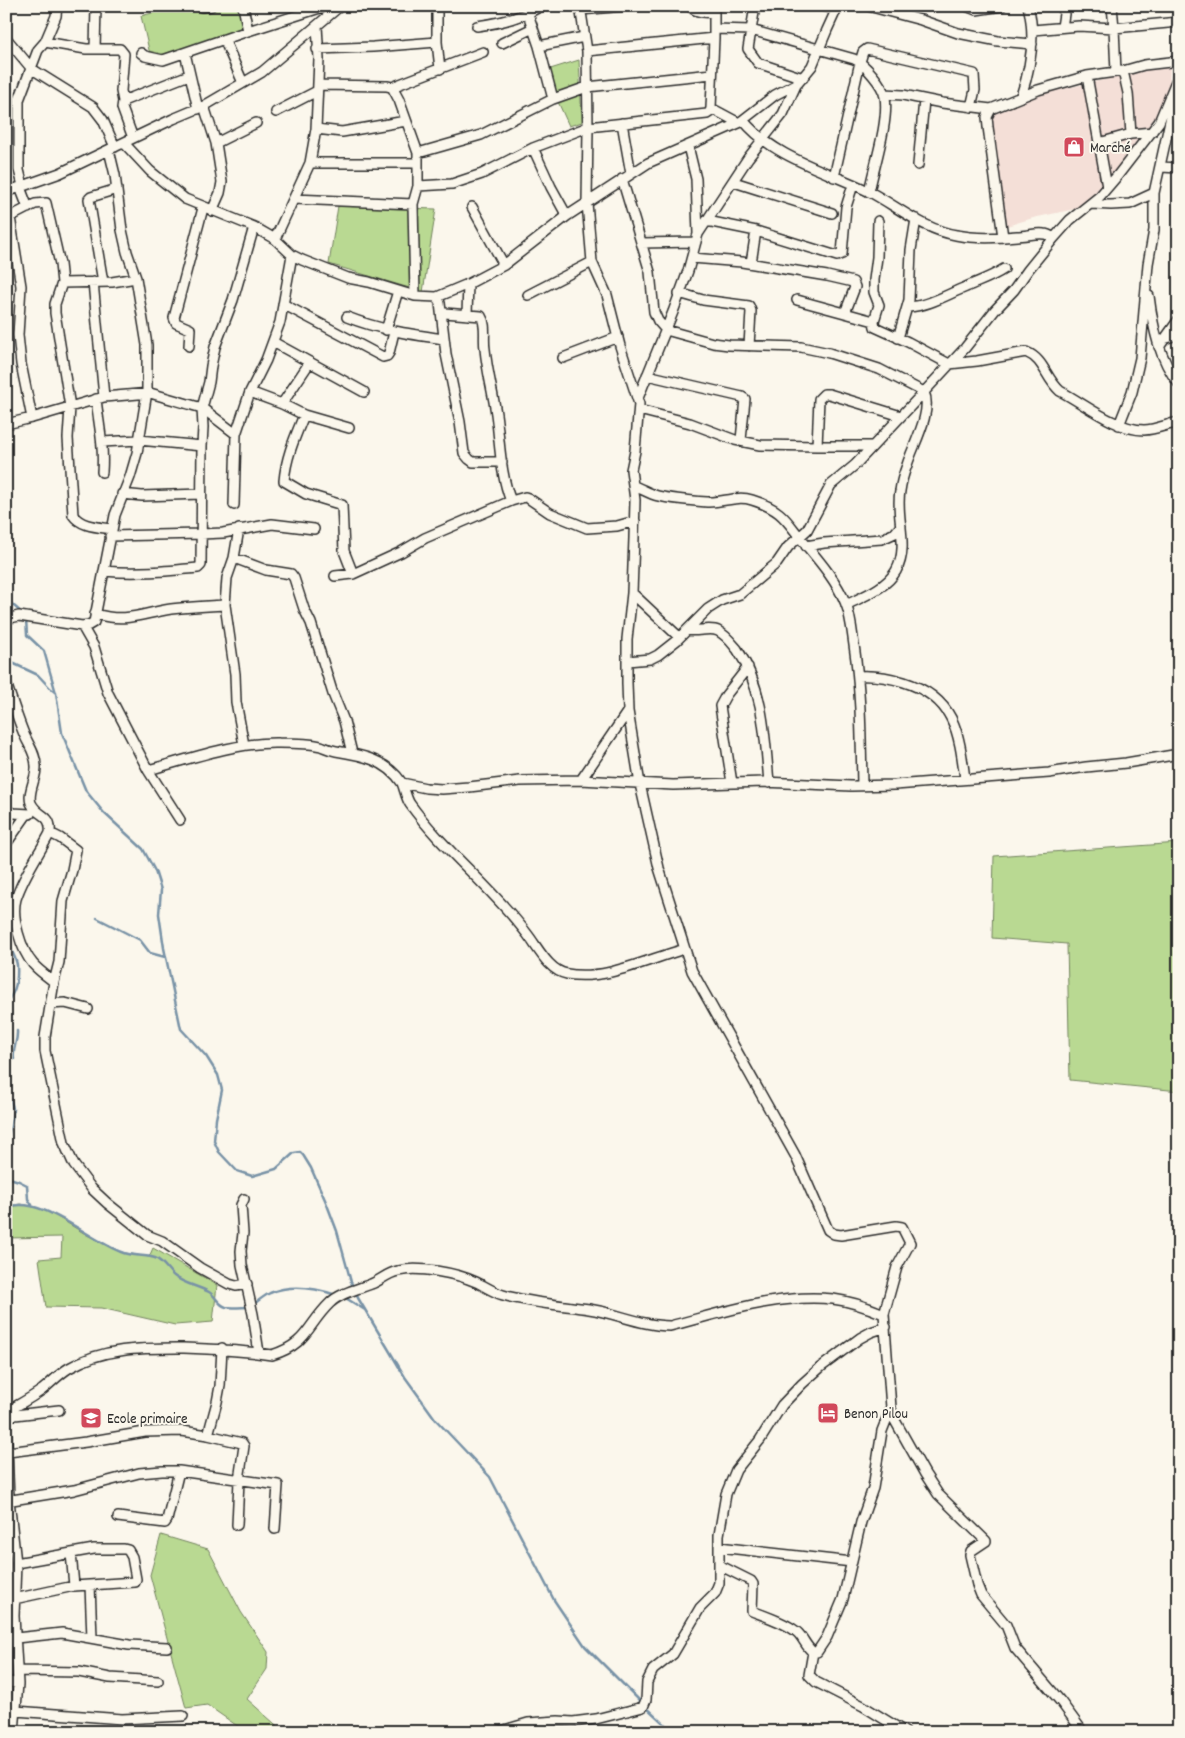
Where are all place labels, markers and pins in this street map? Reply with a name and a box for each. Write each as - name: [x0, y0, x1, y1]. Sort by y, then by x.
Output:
- shop icon: Marché: [1062, 135, 1086, 159]
- place label: Marché: [1090, 138, 1131, 160]
- hotel icon: Benon Pilou: [816, 1401, 840, 1425]
- place label: Benon Pilou: [844, 1404, 908, 1426]
- school or university icon: Ecole primaire: [79, 1406, 103, 1430]
- place label: Ecole primaire: [107, 1409, 188, 1431]

